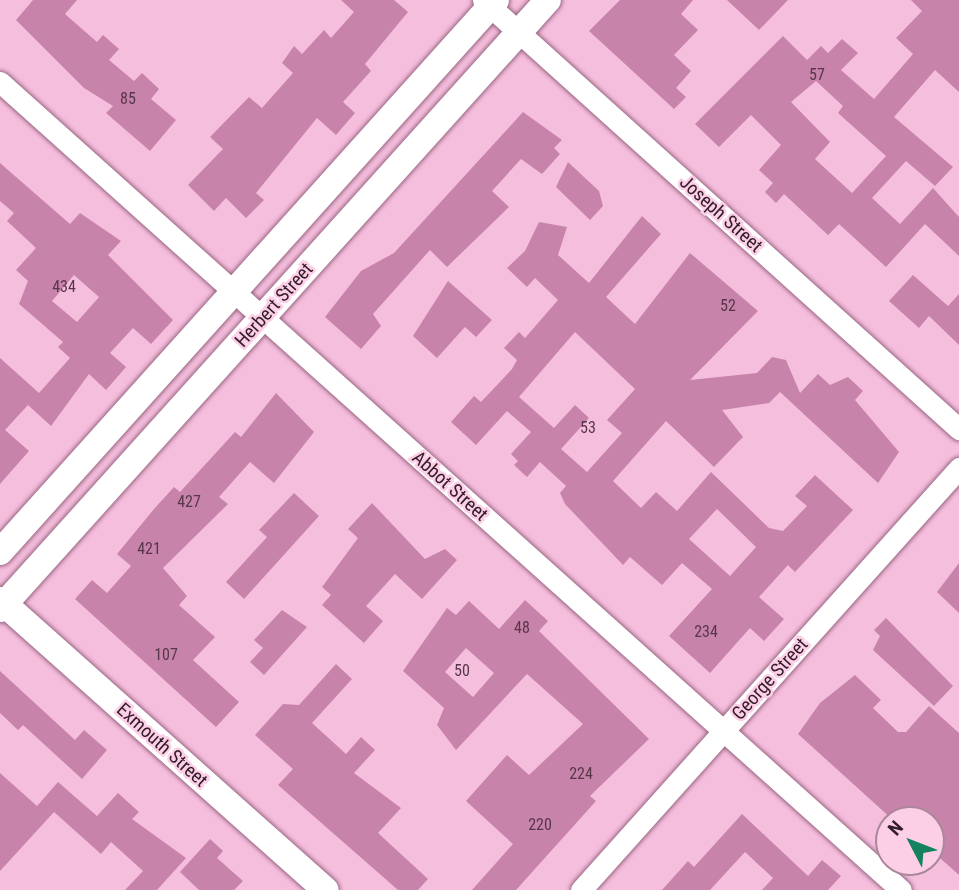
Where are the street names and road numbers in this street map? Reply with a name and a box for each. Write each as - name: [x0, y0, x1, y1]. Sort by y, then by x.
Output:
- street label: Joseph Street: [675, 171, 767, 257]
- street label: Herbert Street: [230, 258, 318, 352]
- street label: Abbot Street: [408, 446, 492, 526]
- street label: George Street: [727, 633, 813, 725]
- street label: Exmouth Street: [112, 698, 212, 792]

